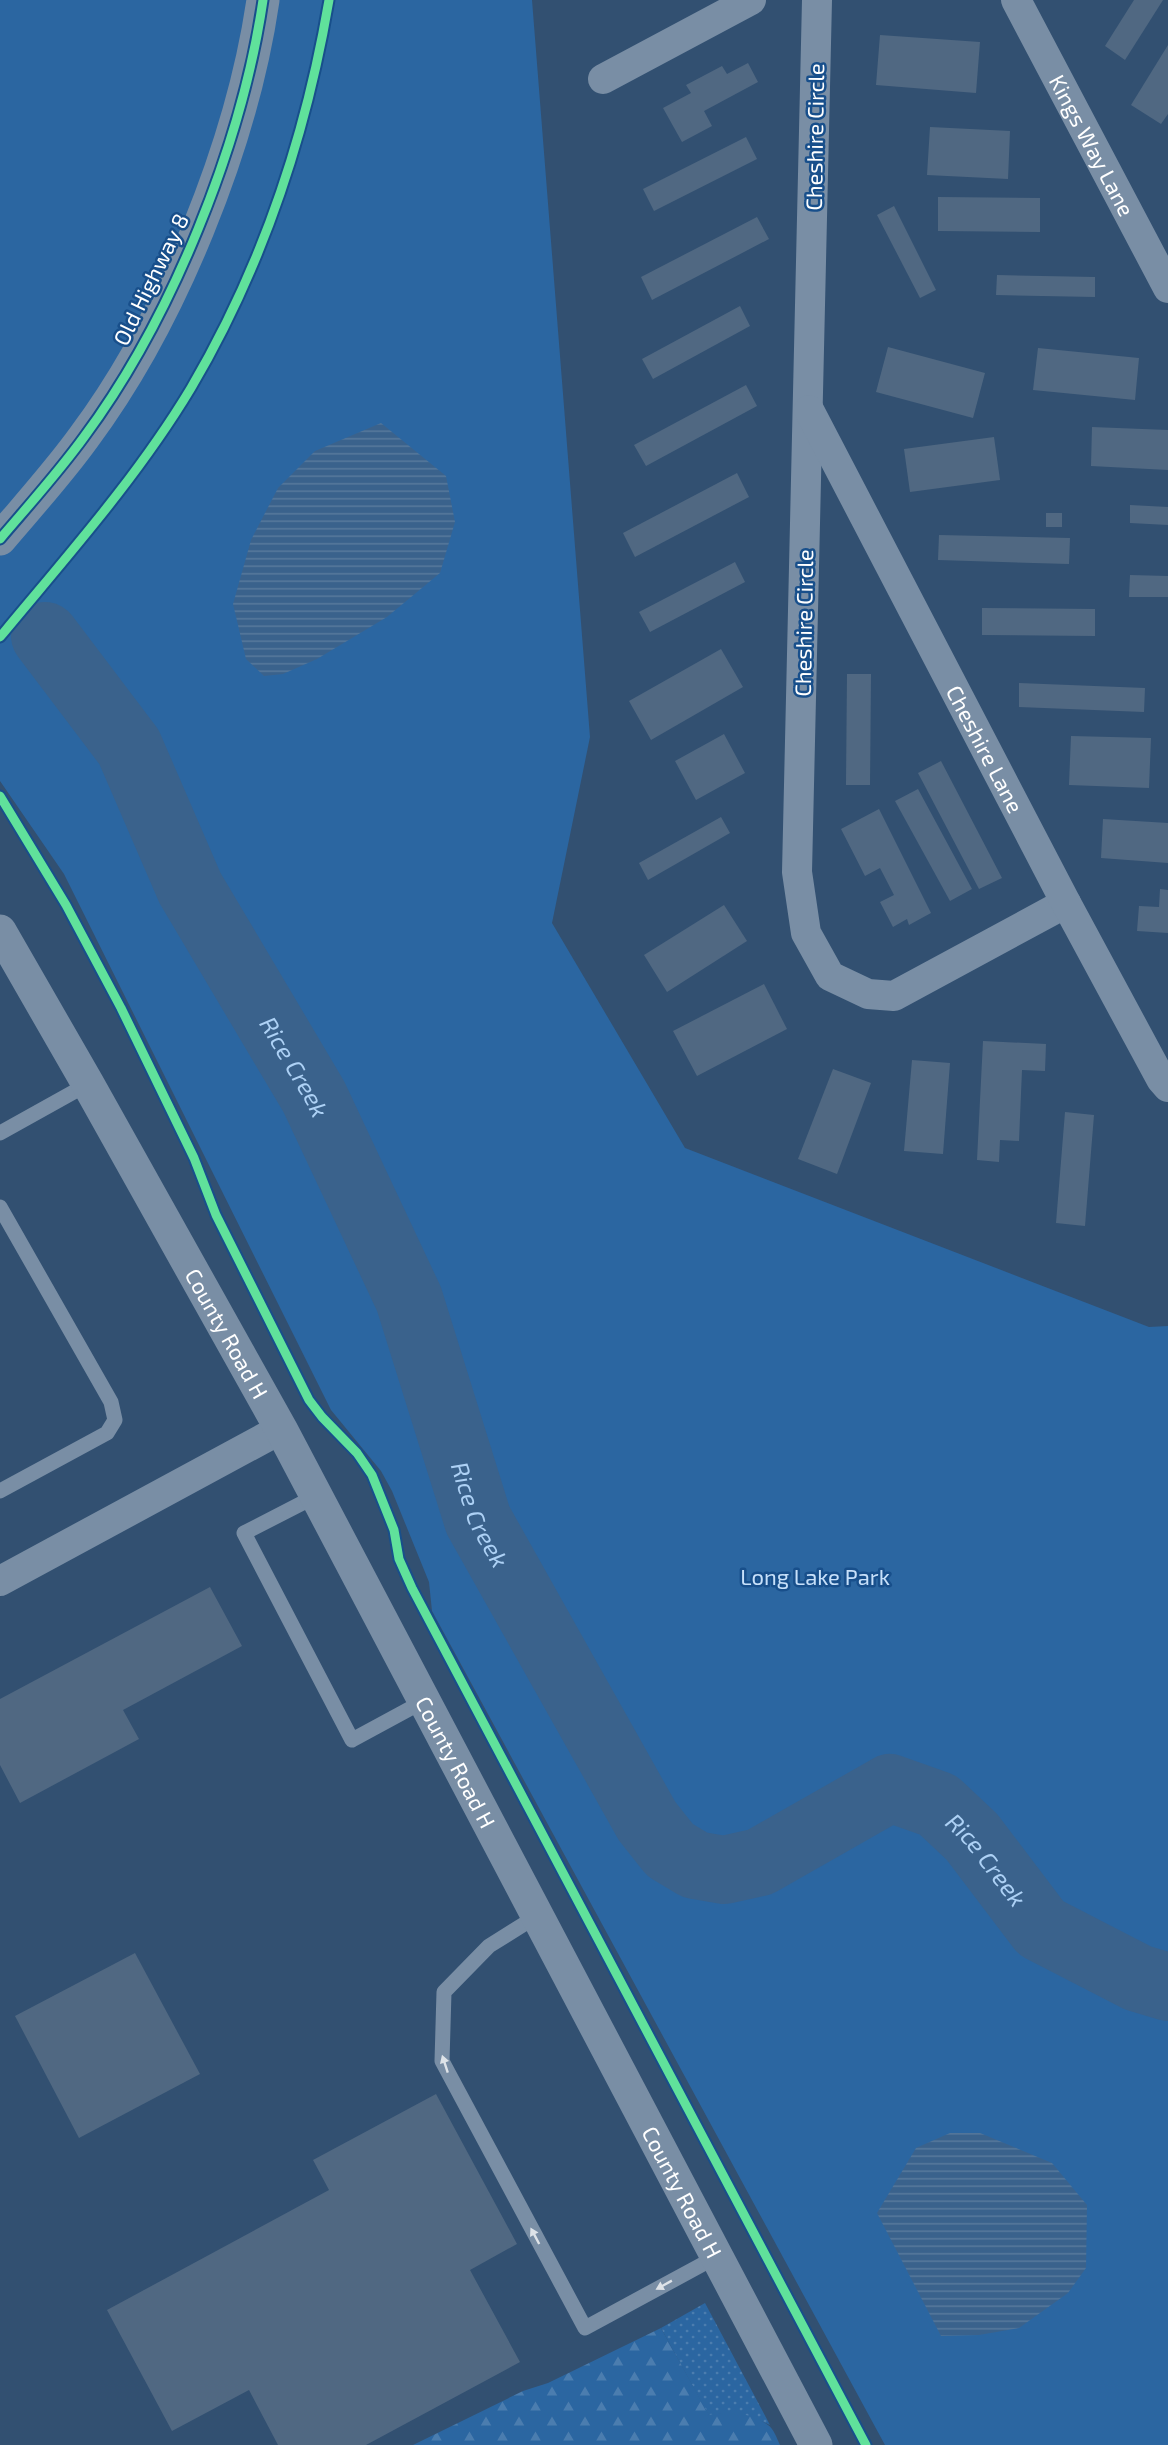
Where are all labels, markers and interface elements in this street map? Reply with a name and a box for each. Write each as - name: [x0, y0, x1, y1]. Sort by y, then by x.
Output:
- street label: Cheshire Circle: [800, 63, 828, 211]
- street label: Kings Way Lane: [1045, 70, 1140, 220]
- street label: Old Highway 8: [107, 209, 193, 349]
- street label: Cheshire Circle: [789, 549, 817, 697]
- street label: Cheshire Lane: [942, 681, 1029, 817]
- water label: Rice Creek: [255, 1011, 336, 1121]
- street label: County Road H: [181, 1263, 274, 1403]
- water label: Rice Creek: [446, 1458, 516, 1572]
- park label: Long Lake Park: [740, 1563, 890, 1589]
- street label: County Road H: [411, 1692, 502, 1832]
- water label: Rice Creek: [941, 1806, 1033, 1911]
- one-way arrow: [440, 2054, 449, 2072]
- street label: County Road H: [637, 2122, 728, 2262]
- one-way arrow: [531, 2227, 541, 2245]
- one-way arrow: [655, 2280, 672, 2290]

